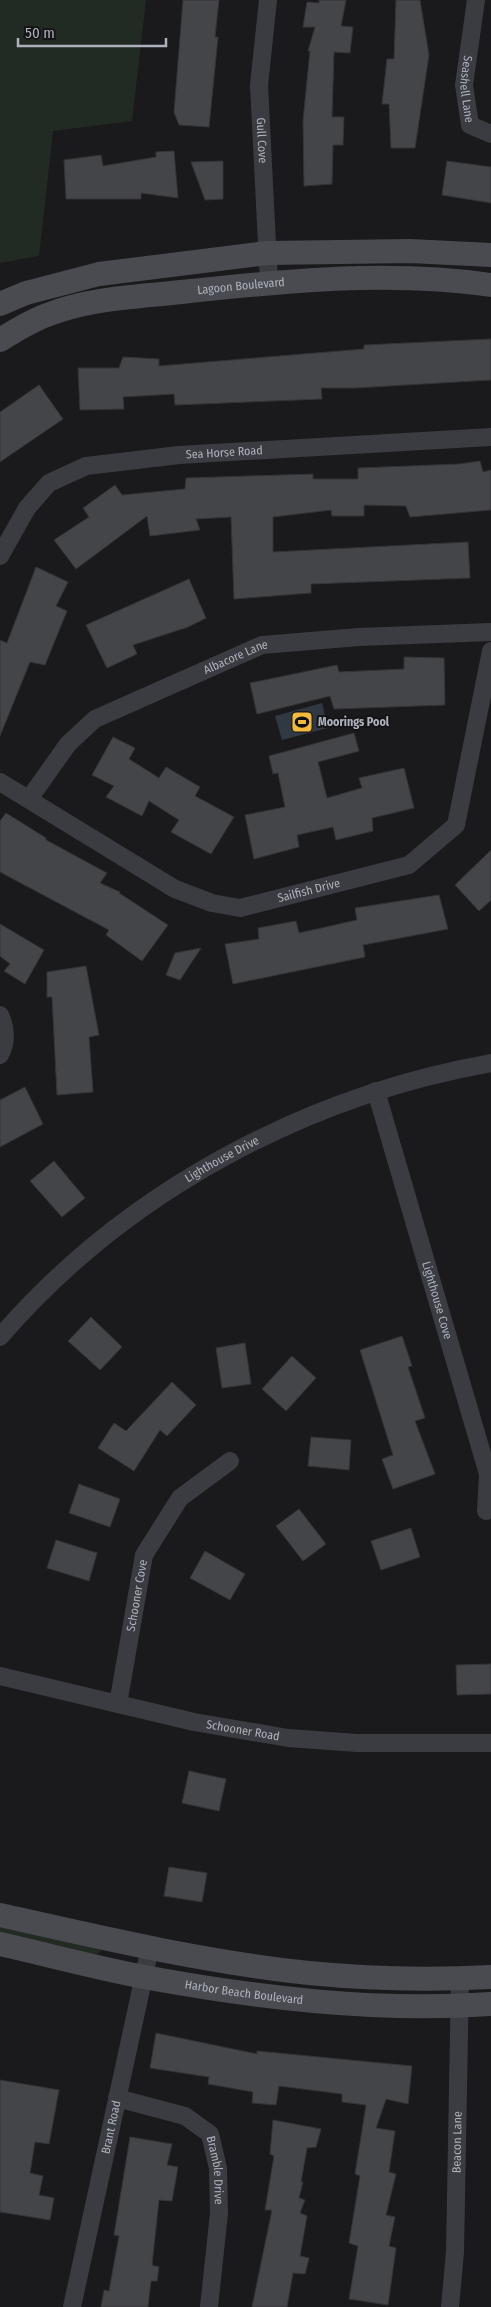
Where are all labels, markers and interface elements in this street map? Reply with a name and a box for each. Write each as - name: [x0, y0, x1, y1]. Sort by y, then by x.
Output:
- scale bar: [18, 15, 165, 47]
- text: 50 m: [25, 24, 55, 42]
- street label: Seashell Lane: [457, 55, 477, 124]
- street label: Gull Cove: [254, 117, 270, 164]
- street label: Lagoon Boulevard: [196, 275, 285, 297]
- street label: Sea Horse Road: [185, 443, 263, 462]
- street label: Albacore Lane: [201, 638, 268, 677]
- sports icon: Moorings Pool: [290, 710, 314, 734]
- place label: Moorings Pool: [318, 715, 390, 729]
- street label: Sailfish Drive: [276, 876, 342, 905]
- street label: Lighthouse Drive: [182, 1133, 261, 1185]
- street label: Lighthouse Cove: [419, 1260, 455, 1341]
- street label: Schooner Cove: [124, 1559, 150, 1633]
- street label: Schooner Road: [205, 1717, 281, 1743]
- street label: Harbor Beach Boulevard: [184, 1977, 304, 2007]
- street label: Brant Road: [98, 2099, 124, 2155]
- street label: Beacon Lane: [449, 2111, 465, 2173]
- street label: Bramble Drive: [204, 2135, 226, 2205]

